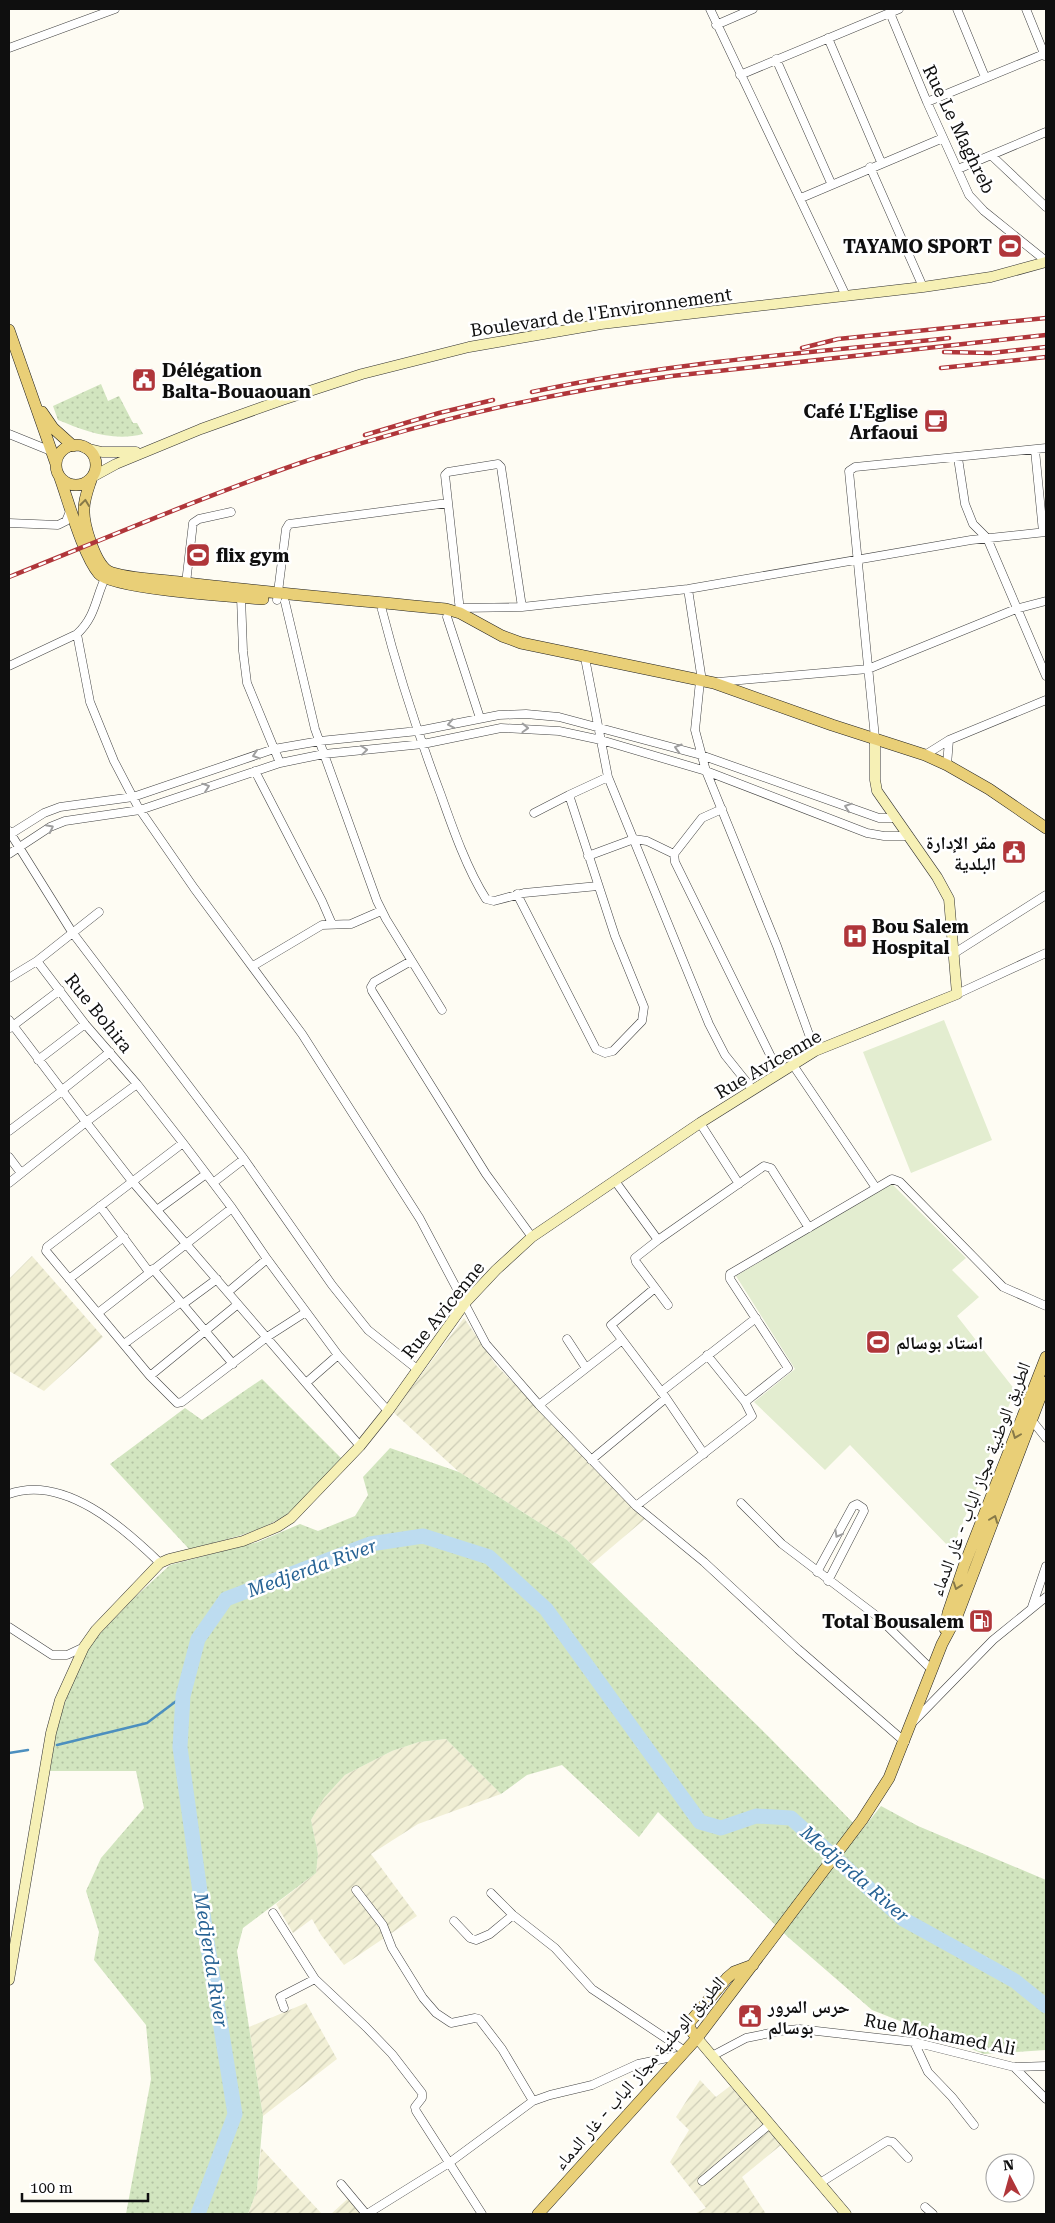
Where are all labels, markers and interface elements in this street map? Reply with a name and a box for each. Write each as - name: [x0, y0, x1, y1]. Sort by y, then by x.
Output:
- street label: Rue Le Maghreb: [919, 61, 999, 197]
- sports icon: TAYAMO SPORT: [997, 233, 1023, 259]
- place label: TAYAMO SPORT: [843, 236, 992, 257]
- street label: Boulevard de l'Environnement: [469, 283, 733, 341]
- place label: Délégation Balta-Bouaouan: [162, 360, 311, 402]
- public building icon: Délégation Balta-Bouaouan: [131, 367, 157, 393]
- place label: Café L'Eglise Arfaoui: [803, 401, 918, 443]
- cafe icon: Café L'Eglise Arfaoui: [923, 408, 949, 434]
- one-way arrow: [79, 499, 90, 507]
- sports icon: flix gym: [185, 542, 211, 568]
- place label: flix gym: [216, 545, 290, 566]
- one-way arrow: [446, 719, 455, 729]
- one-way arrow: [521, 723, 529, 733]
- one-way arrow: [674, 744, 683, 754]
- one-way arrow: [360, 745, 368, 756]
- one-way arrow: [252, 749, 261, 759]
- one-way arrow: [202, 783, 210, 793]
- one-way arrow: [845, 803, 853, 813]
- one-way arrow: [45, 824, 54, 834]
- place label: مقر الإدارة البلدية: [926, 832, 996, 874]
- public building icon: مقر الإدارة البلدية: [1001, 839, 1027, 865]
- place label: Bou Salem Hospital: [872, 916, 970, 958]
- hospital icon: Bou Salem Hospital: [842, 923, 868, 949]
- street label: Rue Bohira: [61, 969, 137, 1057]
- street label: Rue Avicenne: [711, 1025, 825, 1103]
- street label: Rue Avicenne: [397, 1257, 489, 1363]
- sports icon: استاد بوسالم: [865, 1329, 891, 1355]
- place label: استاد بوسالم: [896, 1332, 983, 1355]
- street label: الطريق الوطنية مجاز الباب - غار الدماء: [926, 1359, 1035, 1600]
- one-way arrow: [1012, 1430, 1022, 1439]
- one-way arrow: [988, 1515, 998, 1523]
- one-way arrow: [834, 1528, 844, 1537]
- water label: Medjerda River: [243, 1534, 380, 1602]
- one-way arrow: [953, 1582, 963, 1590]
- fuel station icon: Total Bousalem: [968, 1608, 994, 1634]
- place label: Total Bousalem: [822, 1611, 965, 1632]
- water label: Medjerda River: [795, 1820, 914, 1927]
- water label: Medjerda River: [189, 1890, 233, 2029]
- street label: الطريق الوطنية مجاز الباب - غار الدماء: [549, 1972, 729, 2175]
- place label: حرس المرور بوسالم: [767, 1996, 850, 2040]
- public building icon: حرس المرور بوسالم: [737, 2003, 763, 2029]
- street label: Rue Mohamed Ali: [862, 2009, 1018, 2059]
- north arrow: [985, 2153, 1035, 2203]
- text: N: [1002, 2157, 1015, 2174]
- scale bar: [22, 2170, 149, 2202]
- text: 100 m: [30, 2179, 73, 2197]

